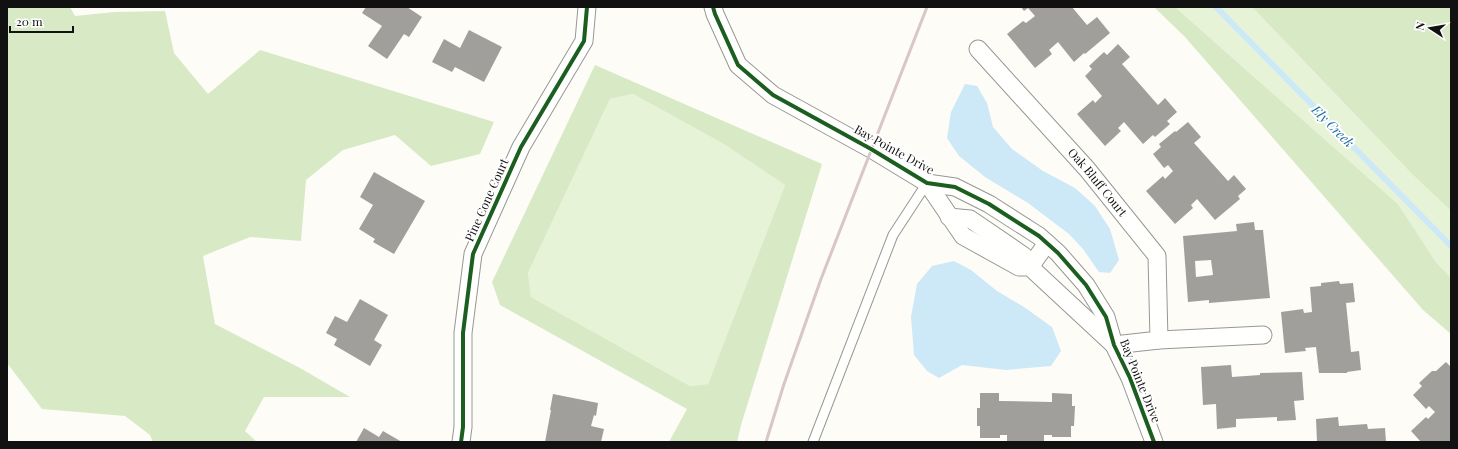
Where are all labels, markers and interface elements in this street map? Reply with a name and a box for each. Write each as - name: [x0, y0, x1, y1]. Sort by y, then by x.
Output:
- scale bar: [10, 8, 73, 34]
- north arrow: [1410, 8, 1450, 48]
- text: 20 m: [16, 13, 43, 29]
- text: N: [1412, 20, 1428, 31]
- water label: Ely Creek: [1308, 100, 1358, 151]
- street label: Bay Pointe Drive: [852, 121, 937, 178]
- street label: Oak Bluff Court: [1065, 144, 1132, 220]
- street label: Pine Cone Court: [461, 155, 512, 244]
- street label: Bay Pointe Drive: [1117, 336, 1165, 425]

